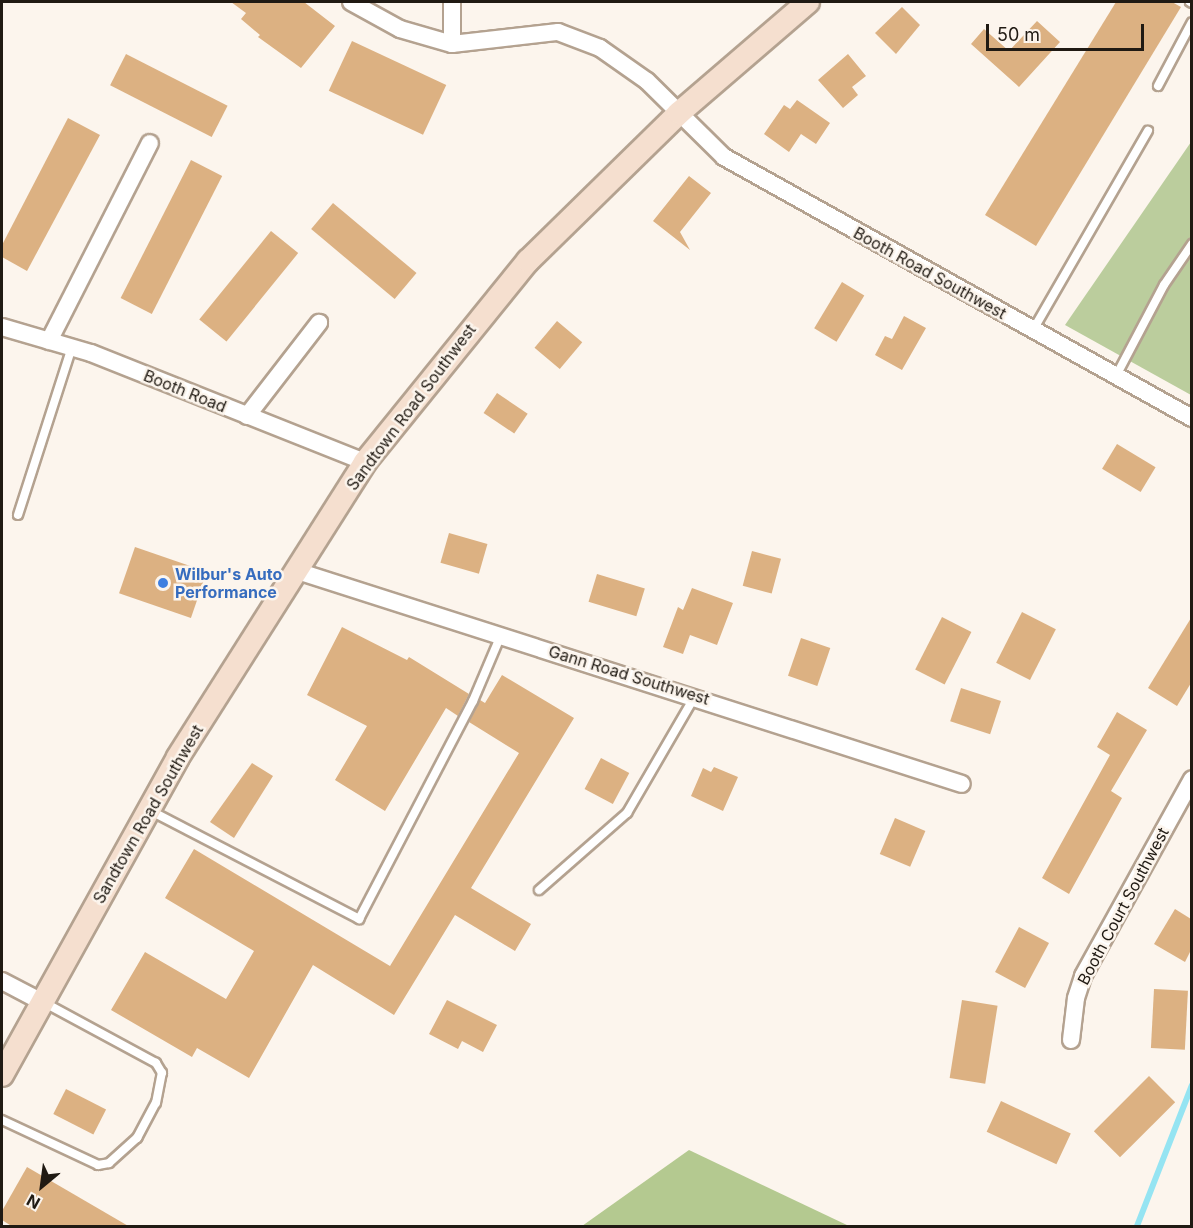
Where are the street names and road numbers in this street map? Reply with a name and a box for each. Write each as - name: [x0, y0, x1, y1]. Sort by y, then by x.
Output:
- street label: Booth Road Southwest: [850, 223, 1010, 323]
- street label: Sandtown Road Southwest: [342, 320, 480, 494]
- street label: Booth Road: [141, 366, 229, 416]
- street label: Gann Road Southwest: [546, 641, 712, 709]
- street label: Sandtown Road Southwest: [89, 721, 207, 907]
- street label: Booth Court Southwest: [1073, 824, 1173, 988]

